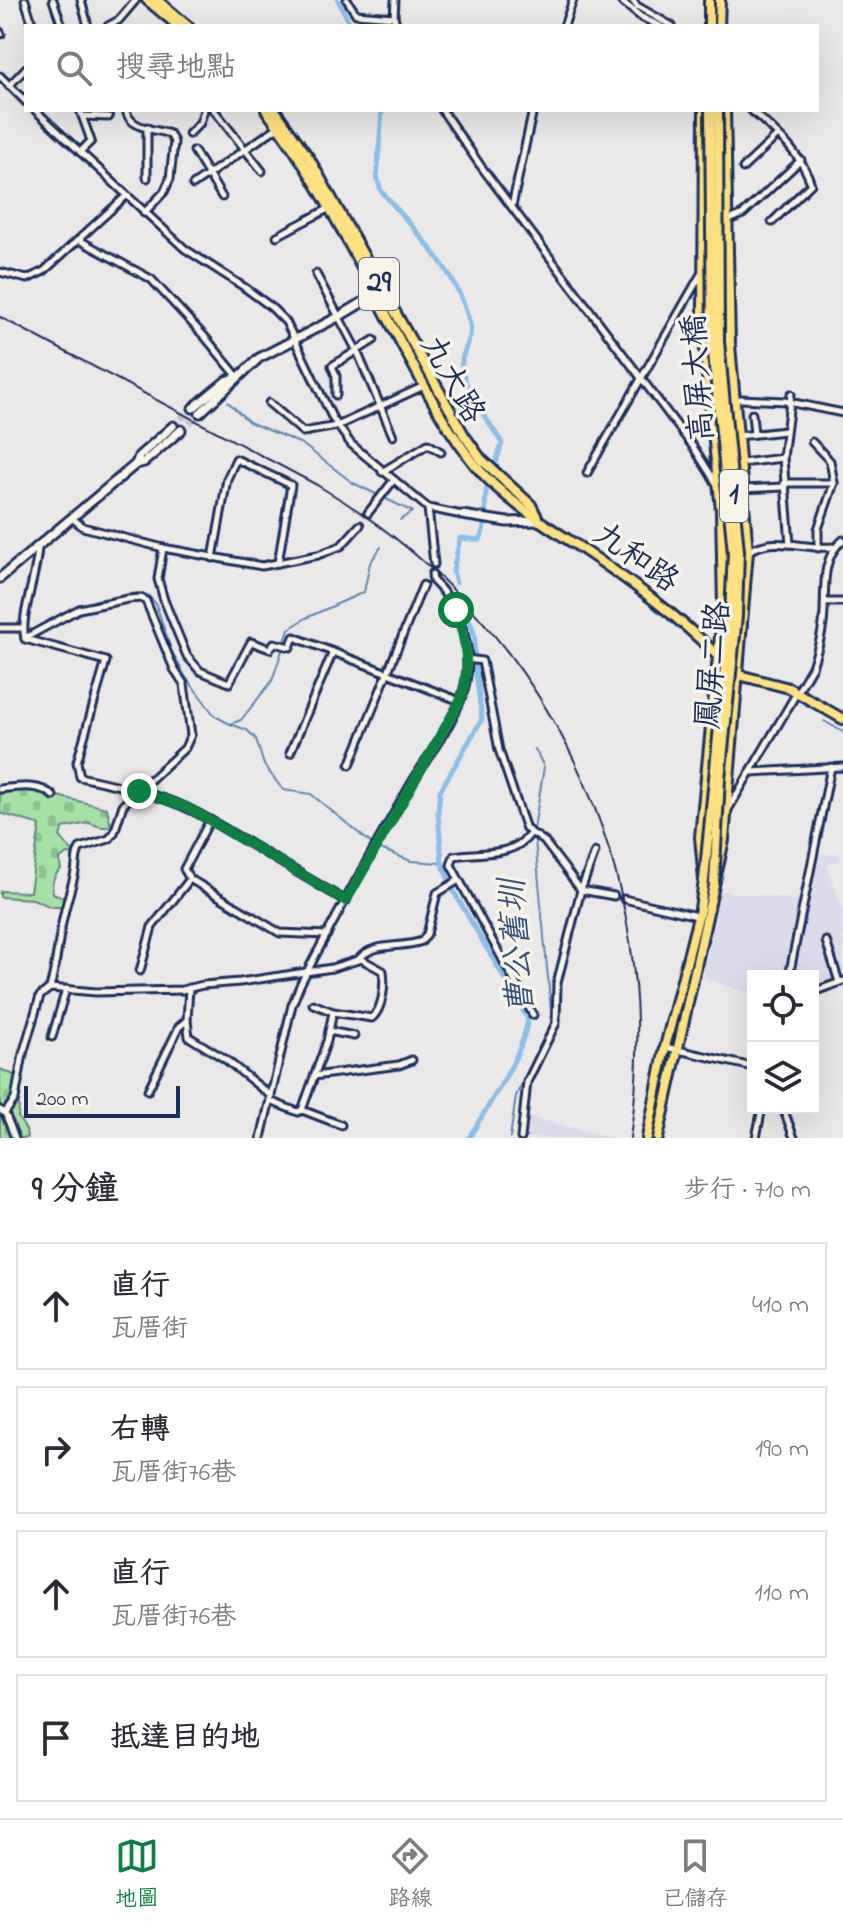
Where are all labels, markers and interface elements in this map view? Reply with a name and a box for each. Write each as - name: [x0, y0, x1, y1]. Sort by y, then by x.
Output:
- search box: [24, 24, 819, 112]
- icon: search: [52, 46, 96, 90]
- text: 搜尋地點: [116, 47, 236, 91]
- road number: 29: [359, 258, 399, 310]
- street label: 高屏大橋: [672, 313, 728, 443]
- street label: 九大路: [407, 327, 495, 433]
- road number: 1: [720, 470, 748, 522]
- street label: 九和路: [582, 512, 688, 606]
- route start: [438, 592, 474, 628]
- street label: 鳳屏二路: [686, 599, 744, 731]
- route end: [121, 773, 157, 809]
- water label: 曹公舊圳: [489, 874, 549, 1017]
- map controls: [747, 970, 819, 1114]
- button: locate: [747, 970, 819, 1042]
- button: layers: [747, 1042, 819, 1114]
- scale bar: [24, 1082, 180, 1118]
- text: 200 m: [36, 1084, 89, 1116]
- text: 9 分鐘: [32, 1166, 119, 1216]
- text: 步行 · 710 m: [684, 1172, 811, 1210]
- text: 直行: [110, 1265, 170, 1309]
- icon: ahead: [34, 1284, 78, 1328]
- text: 410 m: [752, 1287, 809, 1325]
- text: 瓦厝街: [110, 1311, 188, 1349]
- text: 右轉: [110, 1409, 170, 1453]
- icon: right: [34, 1428, 78, 1472]
- text: 190 m: [755, 1431, 809, 1469]
- text: 瓦厝街76巷: [110, 1455, 236, 1493]
- text: 直行: [110, 1553, 170, 1597]
- icon: ahead: [34, 1572, 78, 1616]
- text: 110 m: [755, 1575, 809, 1613]
- text: 瓦厝街76巷: [110, 1599, 236, 1637]
- icon: arrive: [34, 1716, 78, 1760]
- text: 抵達目的地: [110, 1717, 260, 1761]
- tab: 地圖: [115, 1834, 159, 1916]
- tab: 路線: [388, 1834, 432, 1916]
- tab: 已儲存: [662, 1834, 728, 1916]

